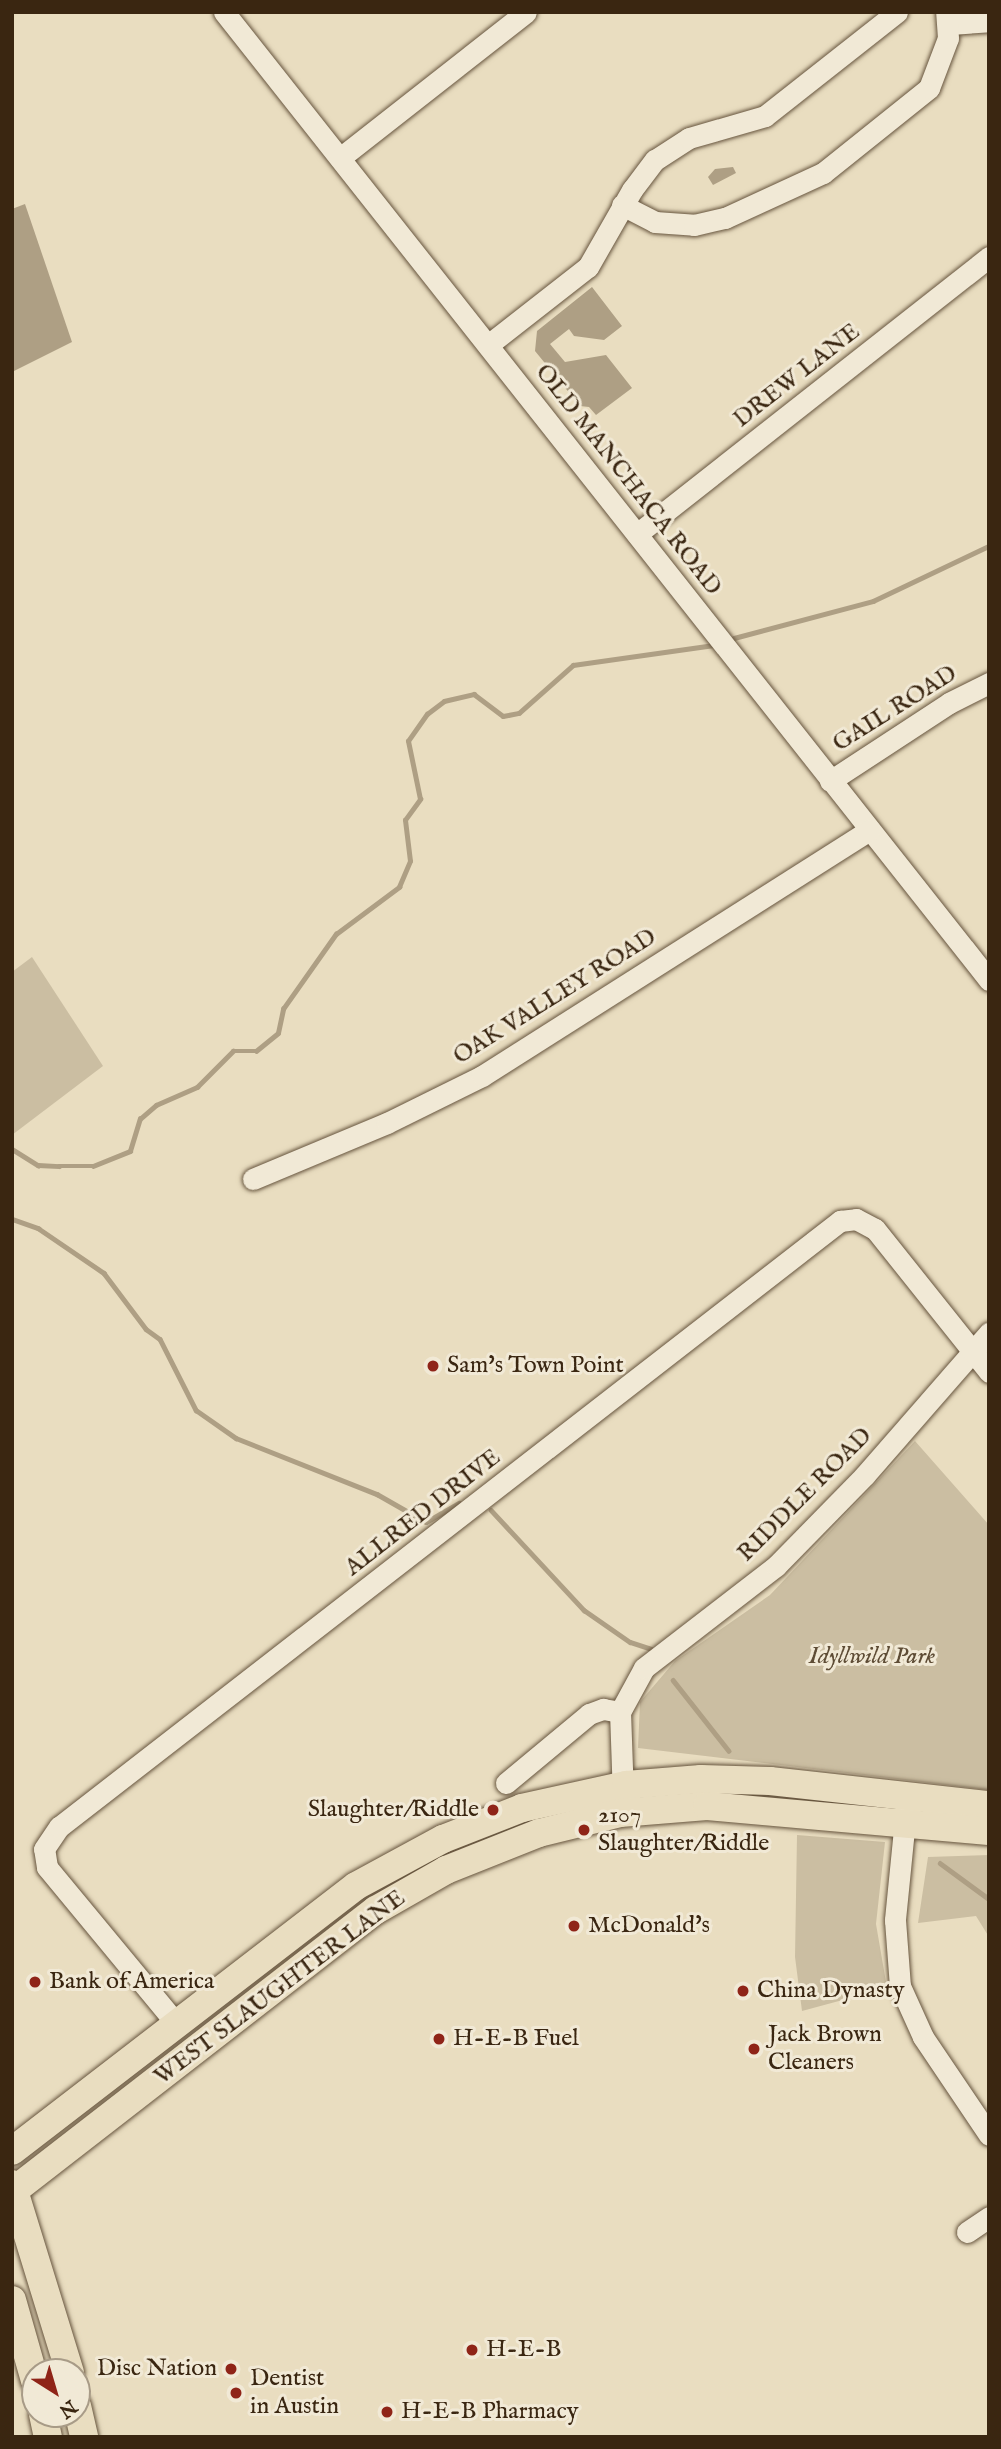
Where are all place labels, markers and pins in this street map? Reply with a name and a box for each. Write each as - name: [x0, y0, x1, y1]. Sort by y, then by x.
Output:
- place label: Sam's Town Point: [447, 1352, 624, 1380]
- marker: Sam's Town Point: [425, 1358, 441, 1374]
- place label: Slaughter/Riddle: [308, 1796, 479, 1824]
- marker: Slaughter/Riddle: [485, 1802, 501, 1818]
- place label: 2107 Slaughter/Riddle: [598, 1802, 769, 1858]
- marker: 2107 Slaughter/Riddle: [576, 1822, 592, 1838]
- place label: McDonald's: [588, 1912, 710, 1940]
- marker: McDonald's: [566, 1918, 582, 1934]
- place label: Bank of America: [49, 1968, 214, 1996]
- marker: Bank of America: [27, 1974, 43, 1990]
- place label: China Dynasty: [757, 1977, 904, 2005]
- marker: China Dynasty: [735, 1983, 751, 1999]
- place label: Jack Brown Cleaners: [768, 2021, 882, 2077]
- place label: H-E-B Fuel: [453, 2025, 579, 2053]
- marker: H-E-B Fuel: [431, 2031, 447, 2047]
- marker: Jack Brown Cleaners: [746, 2041, 762, 2057]
- place label: H-E-B: [486, 2336, 561, 2364]
- marker: H-E-B: [464, 2342, 480, 2358]
- place label: Disc Nation: [97, 2355, 217, 2383]
- marker: Disc Nation: [223, 2361, 239, 2377]
- place label: Dentist in Austin: [250, 2365, 339, 2421]
- marker: Dentist in Austin: [228, 2385, 244, 2401]
- place label: H-E-B Pharmacy: [401, 2398, 579, 2426]
- marker: H-E-B Pharmacy: [379, 2404, 395, 2420]

